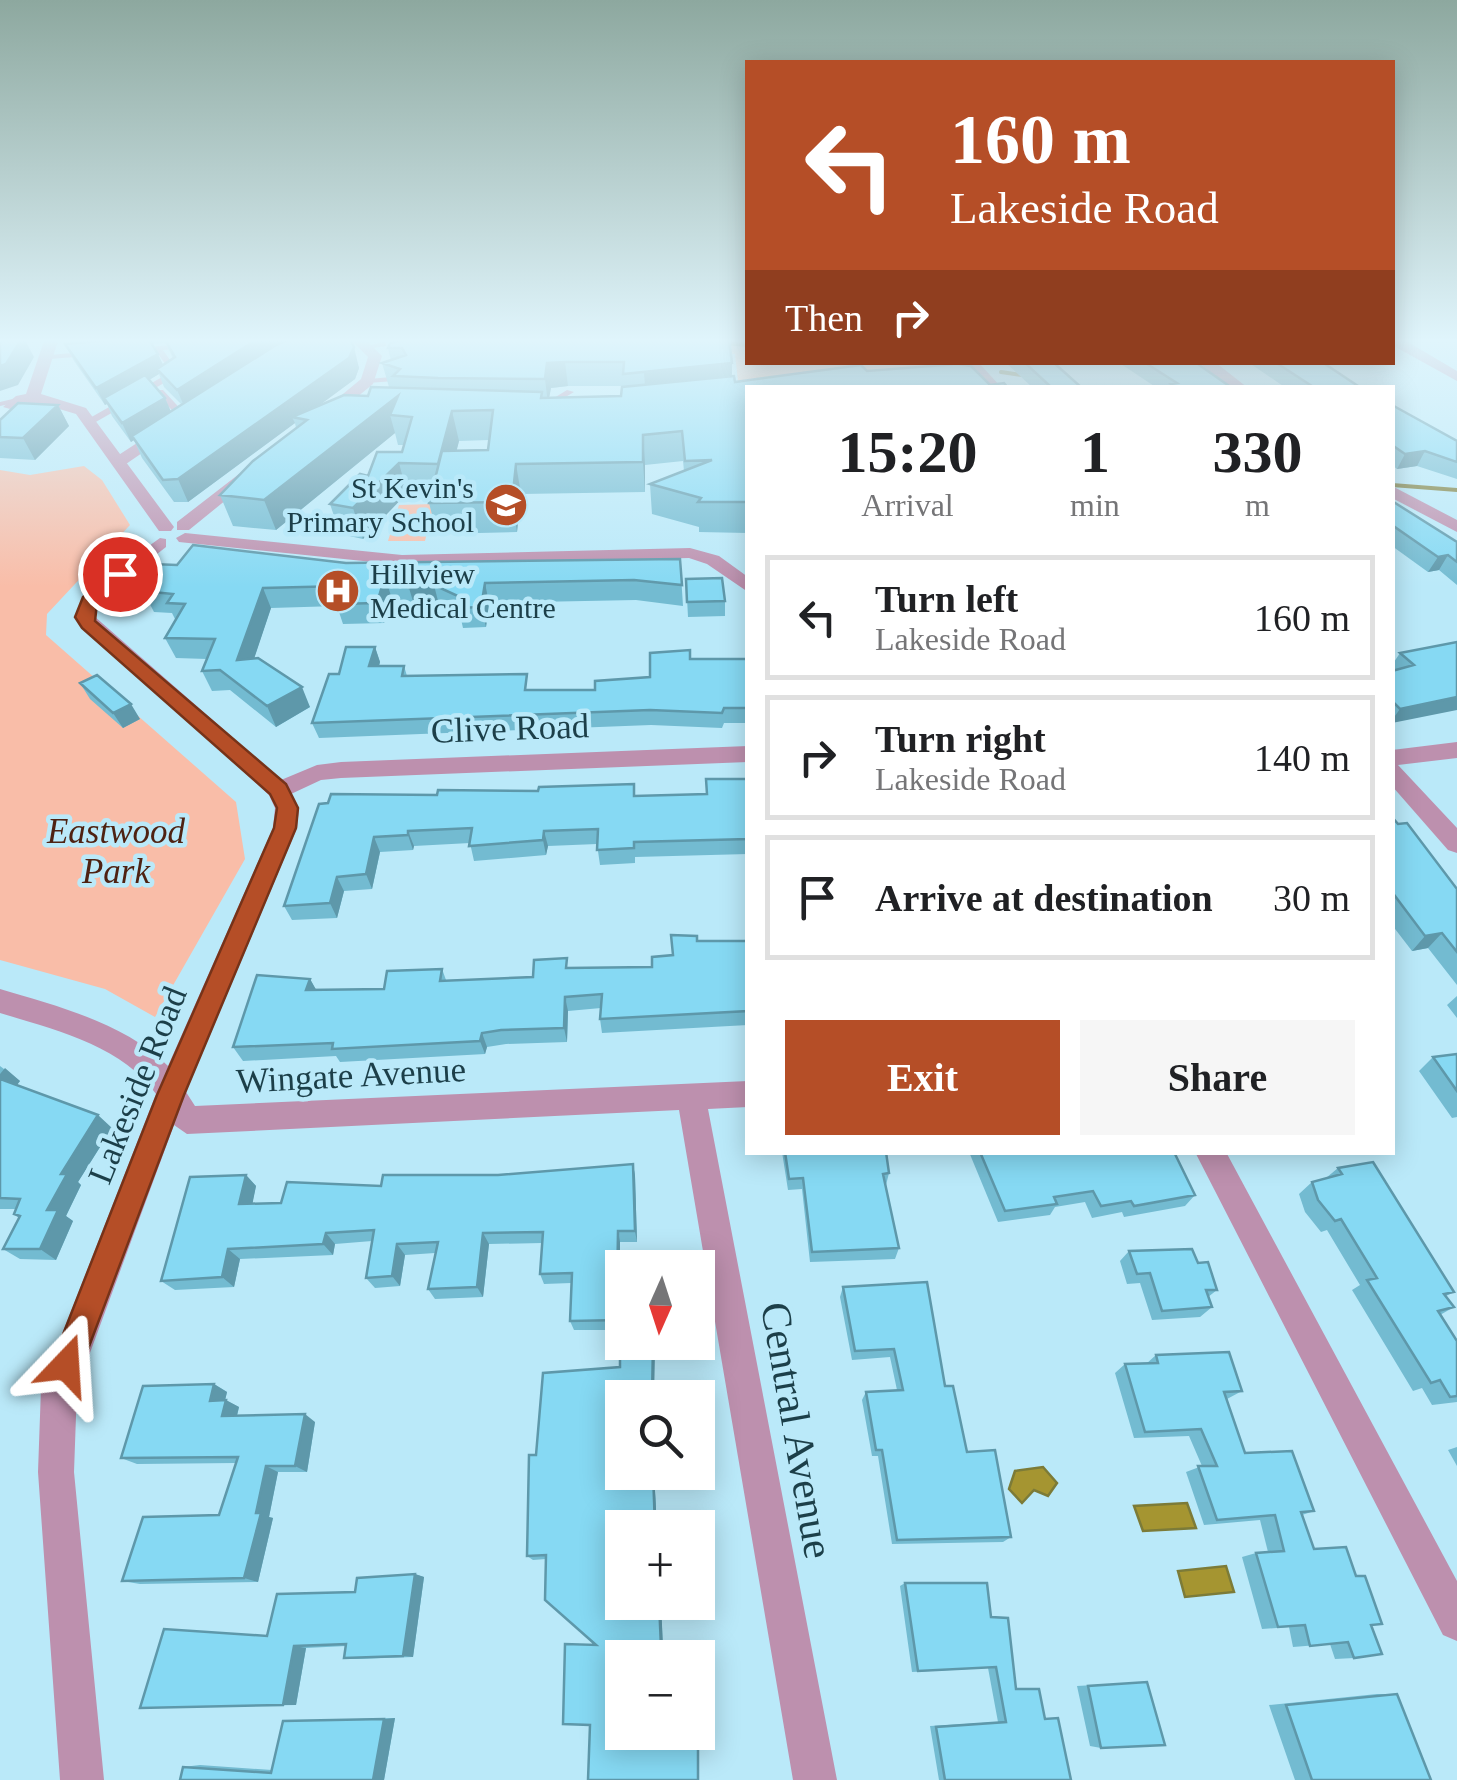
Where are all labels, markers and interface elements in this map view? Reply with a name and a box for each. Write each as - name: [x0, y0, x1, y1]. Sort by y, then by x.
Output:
- icon: left: [785, 100, 915, 230]
- text: 160 m: [950, 101, 1131, 178]
- text: Lakeside Road: [950, 183, 1219, 233]
- icon: right: [883, 290, 938, 345]
- text: Then: [785, 297, 863, 339]
- text: 15:20: [838, 419, 978, 485]
- text: 1: [1080, 419, 1110, 485]
- text: 330: [1212, 419, 1302, 485]
- place label: St Kevin's Primary School: [287, 471, 474, 538]
- school or university icon: St Kevin's Primary School: [483, 482, 529, 528]
- text: Arrival: [861, 487, 954, 523]
- text: min: [1070, 487, 1120, 523]
- text: m: [1245, 487, 1270, 523]
- pin: [78, 532, 163, 617]
- icon: arrive: [93, 547, 148, 602]
- place label: Hillview Medical Centre: [370, 557, 556, 624]
- hospital icon: Hillview Medical Centre: [315, 568, 361, 614]
- text: Turn left: [875, 578, 1018, 620]
- icon: left: [790, 590, 845, 645]
- text: 160 m: [1254, 597, 1350, 639]
- text: Lakeside Road: [875, 621, 1066, 657]
- street label: Clive Road: [430, 706, 590, 751]
- text: Turn right: [875, 718, 1046, 760]
- icon: right: [790, 730, 845, 785]
- text: 140 m: [1254, 737, 1350, 779]
- text: Lakeside Road: [875, 761, 1066, 797]
- park label: Eastwood Park: [46, 812, 186, 891]
- icon: arrive: [790, 870, 845, 925]
- text: Arrive at destination: [875, 877, 1213, 919]
- text: 30 m: [1273, 877, 1350, 919]
- street label: Lakeside Road: [80, 981, 195, 1189]
- button: Exit: [785, 1020, 1060, 1135]
- button: Share: [1080, 1020, 1355, 1135]
- street label: Wingate Avenue: [235, 1050, 467, 1101]
- north arrow: [605, 1250, 715, 1360]
- map controls: [605, 1250, 715, 1750]
- street label: Central Avenue: [752, 1298, 842, 1562]
- position arrow: [14, 1313, 118, 1417]
- button: search: [605, 1380, 715, 1490]
- button: +: [605, 1510, 715, 1620]
- button: −: [605, 1640, 715, 1750]

